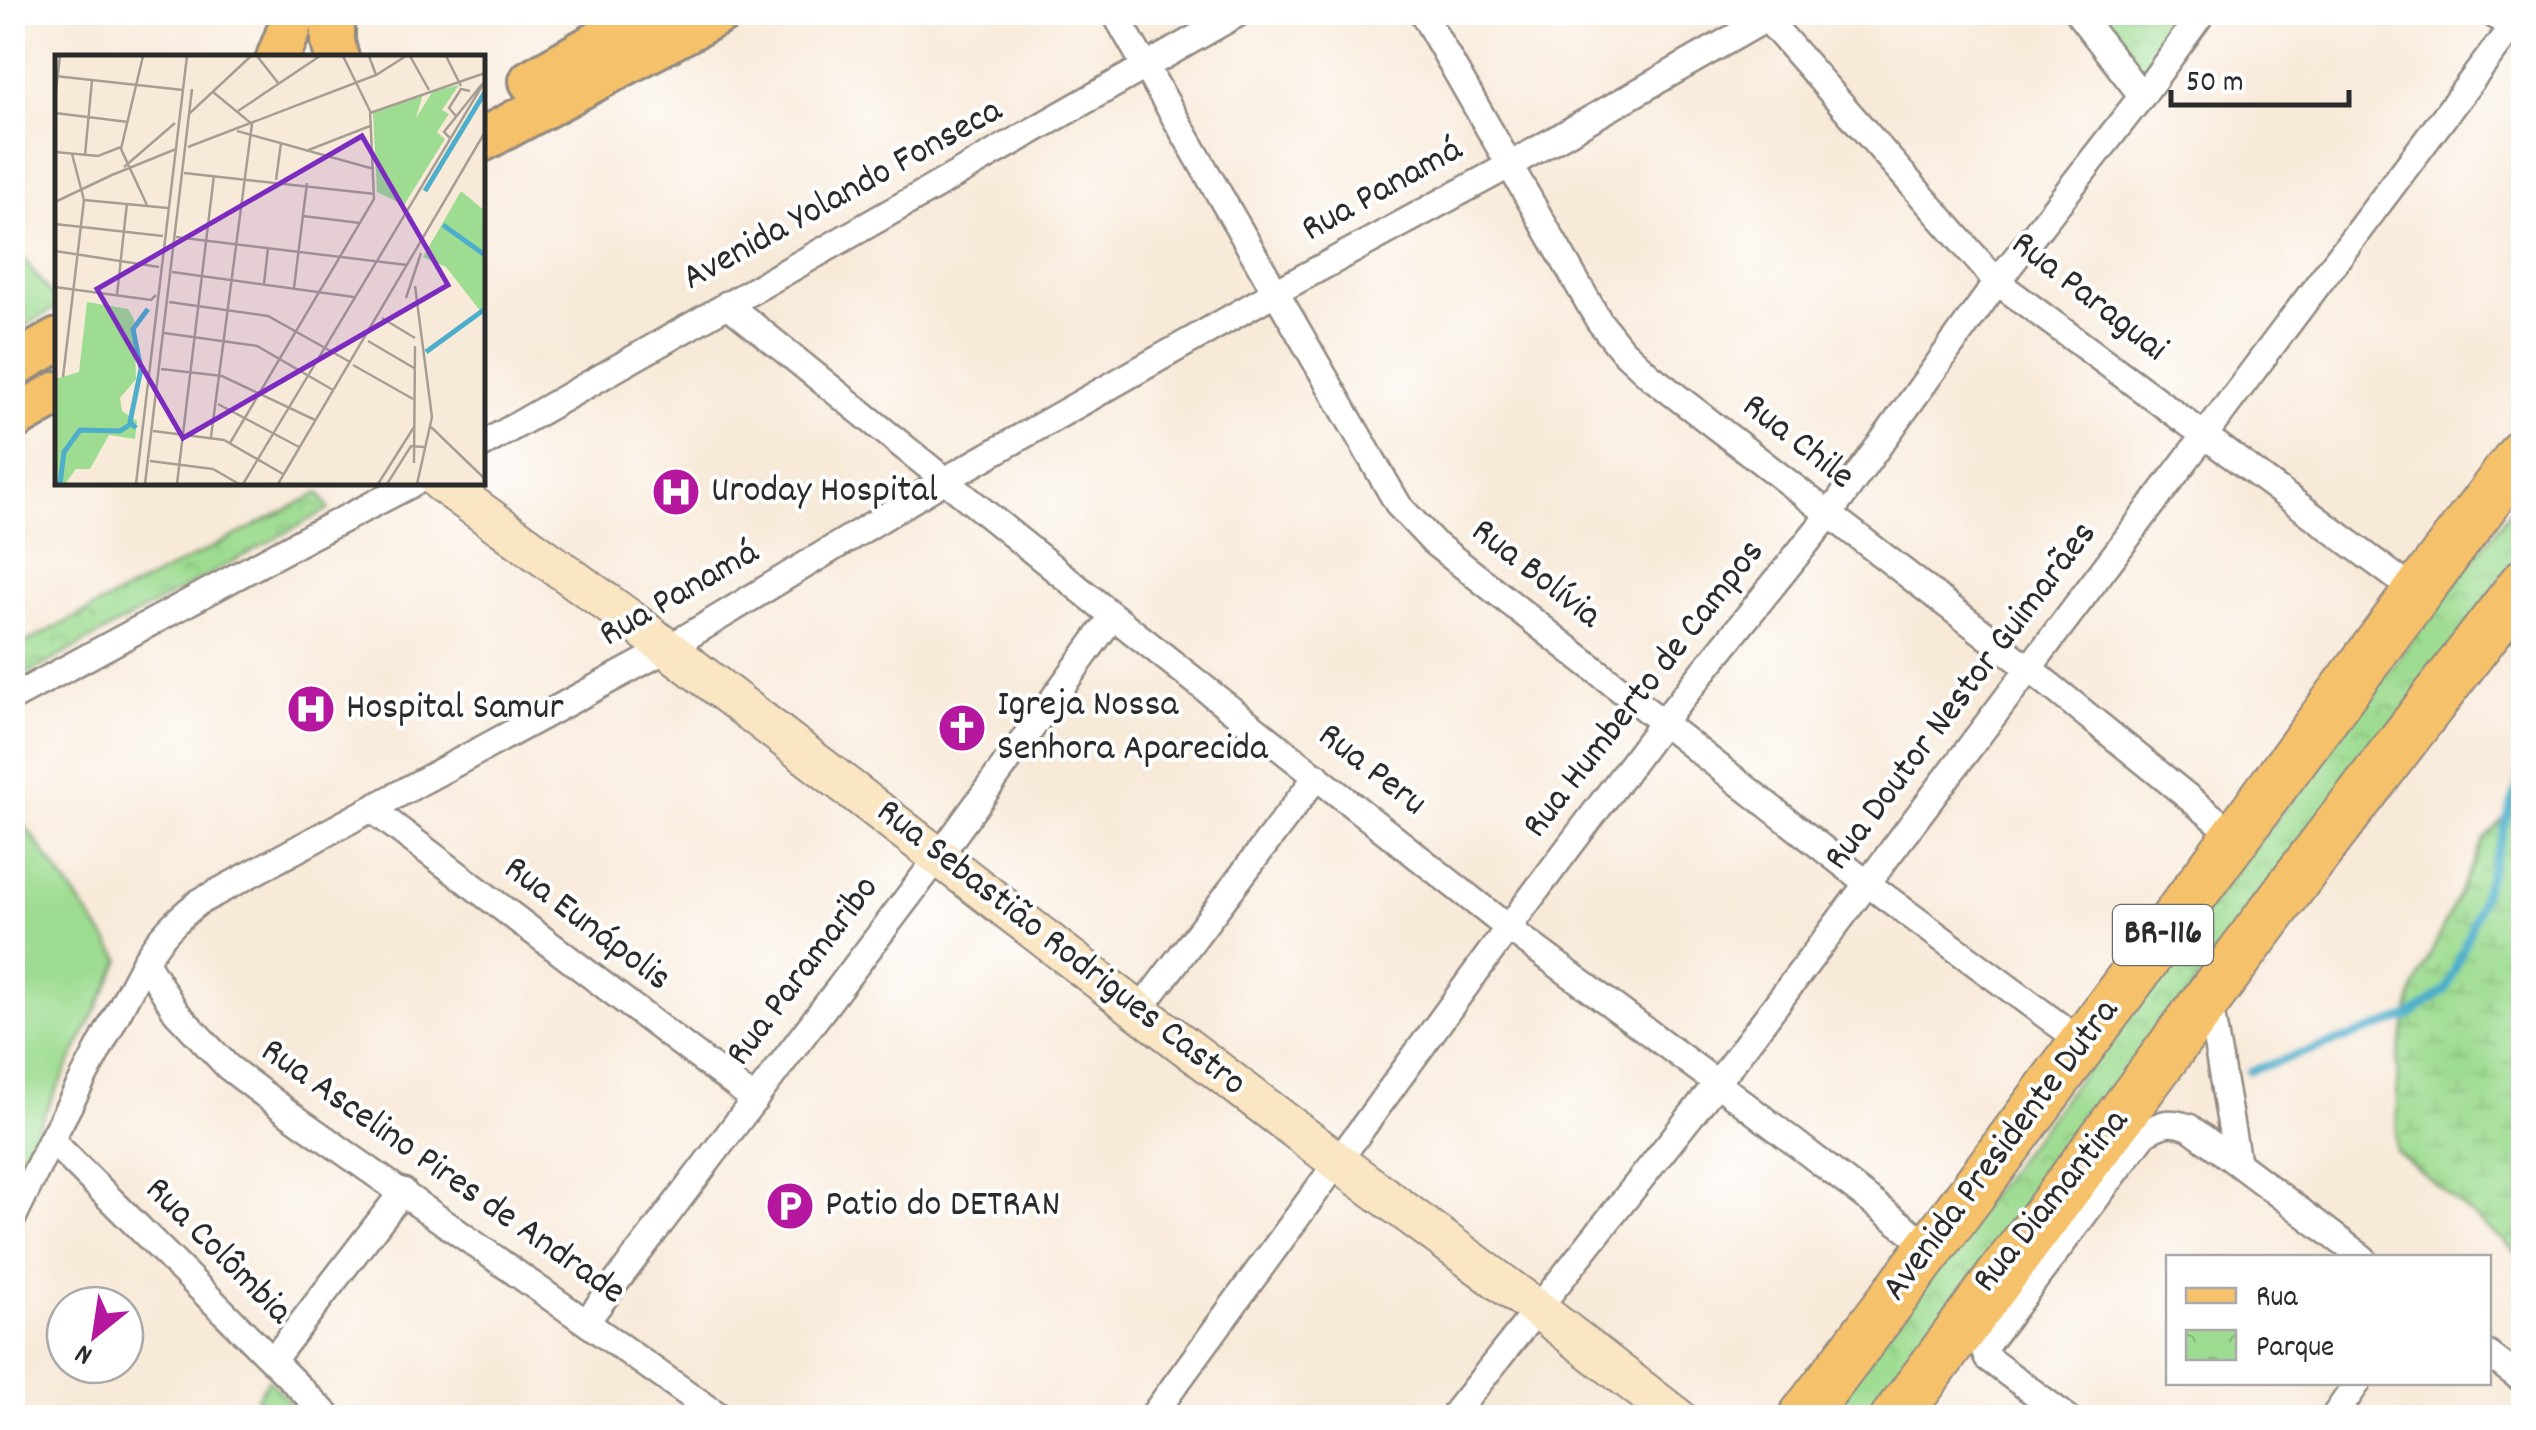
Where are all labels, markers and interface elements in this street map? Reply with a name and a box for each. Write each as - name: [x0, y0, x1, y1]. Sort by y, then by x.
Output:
- scale bar: [2171, 45, 2348, 107]
- inset map: [55, 55, 485, 485]
- text: 50 m: [2186, 63, 2244, 106]
- street label: Avenida Yolando Fonseca: [673, 85, 1014, 307]
- street label: Rua Panamá: [1292, 124, 1474, 258]
- street label: Rua Paraguai: [1998, 219, 2178, 377]
- street label: Rua Chile: [1729, 381, 1865, 505]
- place label: Uroday Hospital: [711, 465, 938, 520]
- hospital icon: Uroday Hospital: [650, 466, 702, 518]
- street label: Rua Bolívia: [1458, 506, 1613, 644]
- street label: Rua Doutor Nestor Guimarães: [1812, 511, 2112, 883]
- street label: Rua Panamá: [590, 527, 770, 663]
- street label: Rua Humberto de Campos: [1510, 529, 1780, 851]
- place label: Igreja Nossa Senhora Aparecida: [997, 679, 1269, 778]
- place label: Hospital Samur: [346, 682, 564, 737]
- hospital icon: Hospital Samur: [285, 683, 337, 735]
- church icon: Igreja Nossa Senhora Aparecida: [936, 702, 988, 754]
- street label: Rua Peru: [1304, 711, 1438, 831]
- street label: Rua Sebastião Rodrigues Castro: [863, 787, 1257, 1111]
- street label: Rua Eunápolis: [490, 843, 682, 1007]
- street label: Rua Paramaribo: [714, 865, 894, 1079]
- road number: BR-116: [2113, 905, 2213, 965]
- street label: Avenida Presidente Dutra: [1870, 987, 2135, 1314]
- street label: Rua Ascelino Pires de Andrade: [248, 1026, 636, 1320]
- street label: Rua Diamantina: [1960, 1097, 2144, 1306]
- street label: Rua Colômbia: [130, 1165, 305, 1340]
- place label: Patio do DETRAN: [825, 1179, 1060, 1234]
- parking icon: Patio do DETRAN: [764, 1180, 816, 1232]
- legend: [2166, 1255, 2491, 1385]
- text: Rua: [2256, 1278, 2299, 1321]
- north arrow: [45, 1285, 145, 1385]
- text: Parque: [2256, 1328, 2334, 1371]
- text: N: [69, 1332, 101, 1373]

